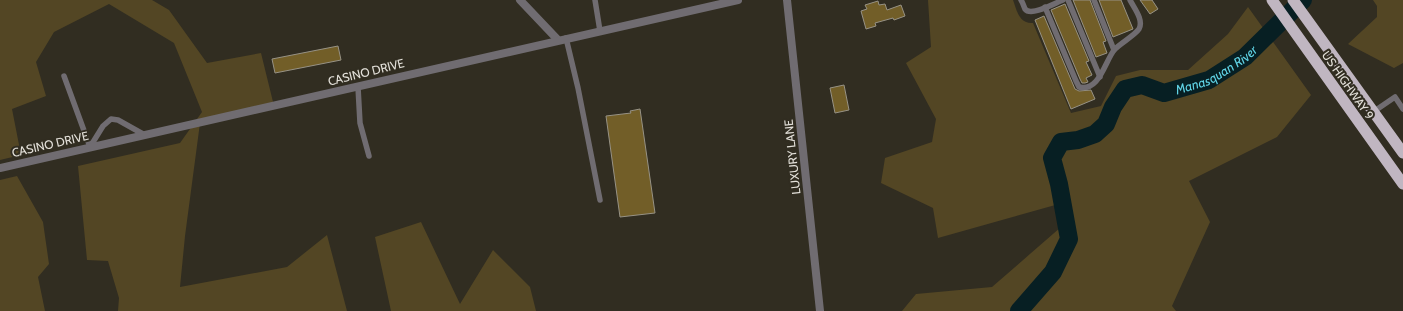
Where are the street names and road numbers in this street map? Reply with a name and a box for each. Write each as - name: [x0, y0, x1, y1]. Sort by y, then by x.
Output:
- street label: US HIGHWAY 9: [1319, 48, 1377, 122]
- street label: CASINO DRIVE: [326, 55, 406, 89]
- street label: LUXURY LANE: [781, 118, 803, 195]
- street label: CASINO DRIVE: [10, 128, 90, 160]

